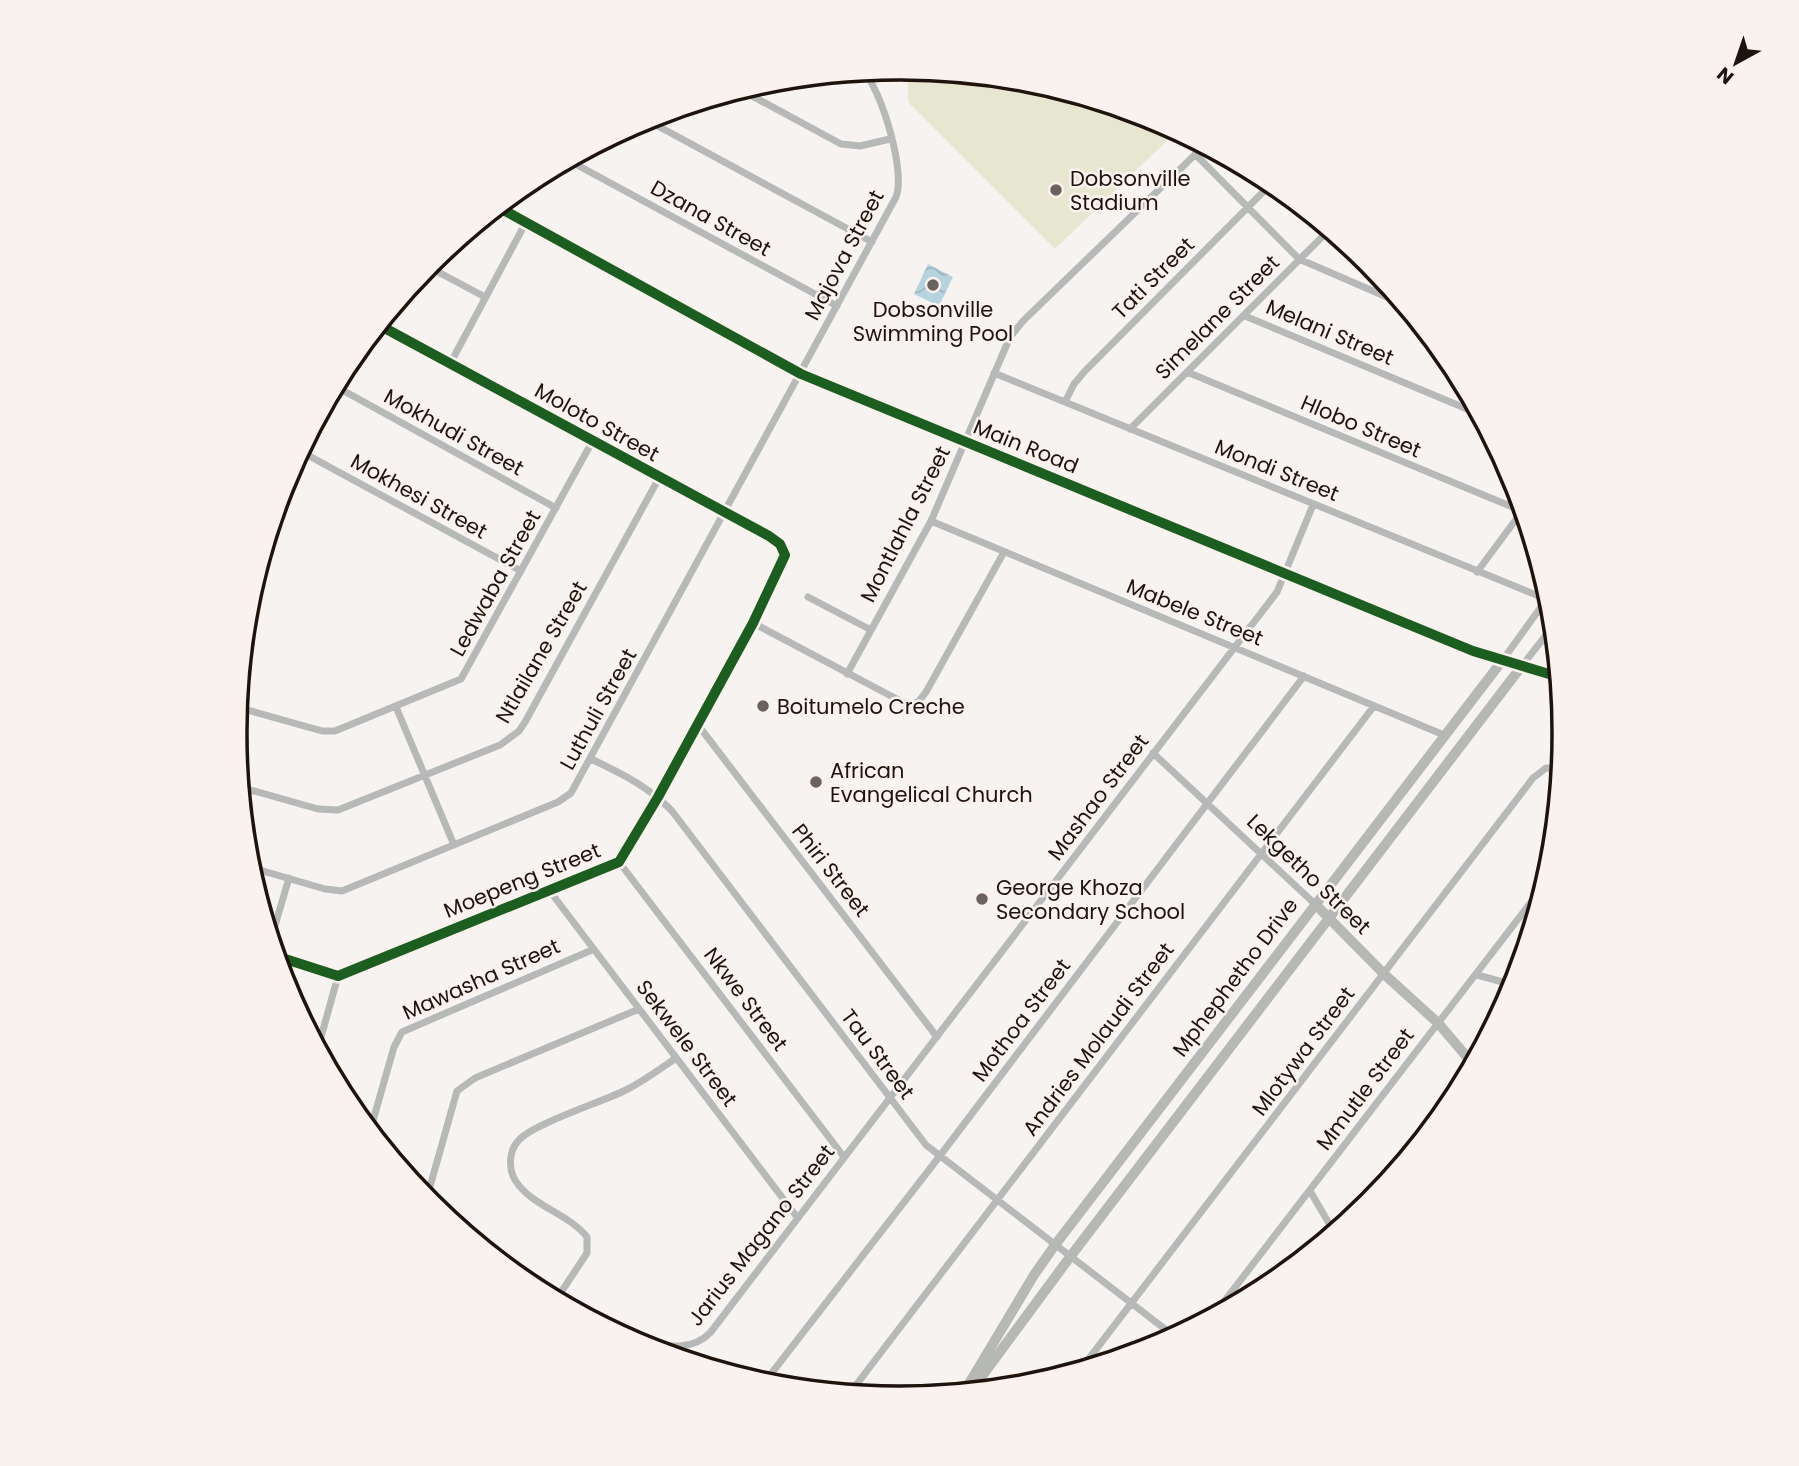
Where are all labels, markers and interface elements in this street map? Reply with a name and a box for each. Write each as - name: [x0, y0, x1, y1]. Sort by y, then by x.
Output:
- north arrow: [1701, 28, 1771, 98]
- text: N: [1711, 61, 1740, 91]
- place label: Dobsonville Stadium: [1070, 164, 1191, 217]
- street label: Dzana Street: [646, 173, 776, 263]
- marker: Dobsonville Stadium: [1048, 182, 1064, 198]
- street label: Majova Street: [797, 185, 891, 325]
- street label: Tati Street: [1105, 230, 1201, 326]
- street label: Simelane Street: [1148, 248, 1286, 386]
- marker: Dobsonville Swimming Pool: [925, 277, 941, 293]
- street label: Melani Street: [1262, 292, 1398, 372]
- place label: Dobsonville Swimming Pool: [853, 295, 1013, 348]
- street label: Moloto Street: [529, 376, 665, 468]
- street label: Mokhudi Street: [379, 382, 529, 482]
- street label: Hlobo Street: [1296, 388, 1426, 464]
- street label: Main Road: [969, 412, 1083, 480]
- street label: Mondi Street: [1211, 432, 1343, 508]
- street label: Montlahla Street: [853, 441, 957, 607]
- street label: Mokhesi Street: [345, 446, 493, 546]
- street label: Ledwaba Street: [443, 505, 547, 661]
- street label: Mabele Street: [1122, 571, 1268, 653]
- street label: Ntlailane Street: [488, 576, 594, 728]
- street label: Luthuli Street: [553, 643, 643, 775]
- place label: Boitumelo Creche: [777, 692, 965, 721]
- marker: Boitumelo Creche: [755, 698, 771, 714]
- street label: Mashao Street: [1041, 728, 1155, 866]
- place label: African Evangelical Church: [830, 756, 1033, 809]
- marker: African Evangelical Church: [808, 774, 824, 790]
- street label: Lekgetho Street: [1241, 807, 1377, 941]
- street label: Phiri Street: [785, 817, 877, 923]
- street label: Moepeng Street: [439, 835, 605, 925]
- place label: George Khoza Secondary School: [996, 873, 1185, 926]
- marker: George Khoza Secondary School: [974, 891, 990, 907]
- street label: Mphephetho Drive: [1166, 892, 1304, 1062]
- street label: Mawasha Street: [398, 931, 564, 1027]
- street label: Andries Molaudi Street: [1016, 936, 1180, 1142]
- street label: Nkwe Street: [697, 941, 795, 1057]
- street label: Mothoa Street: [965, 952, 1077, 1088]
- street label: Sekwele Street: [630, 974, 744, 1112]
- street label: Mlotywa Street: [1245, 981, 1361, 1121]
- street label: Tau Street: [834, 1003, 922, 1105]
- street label: Mmutle Street: [1309, 1022, 1421, 1156]
- street label: Jarius Magano Street: [681, 1138, 841, 1332]

